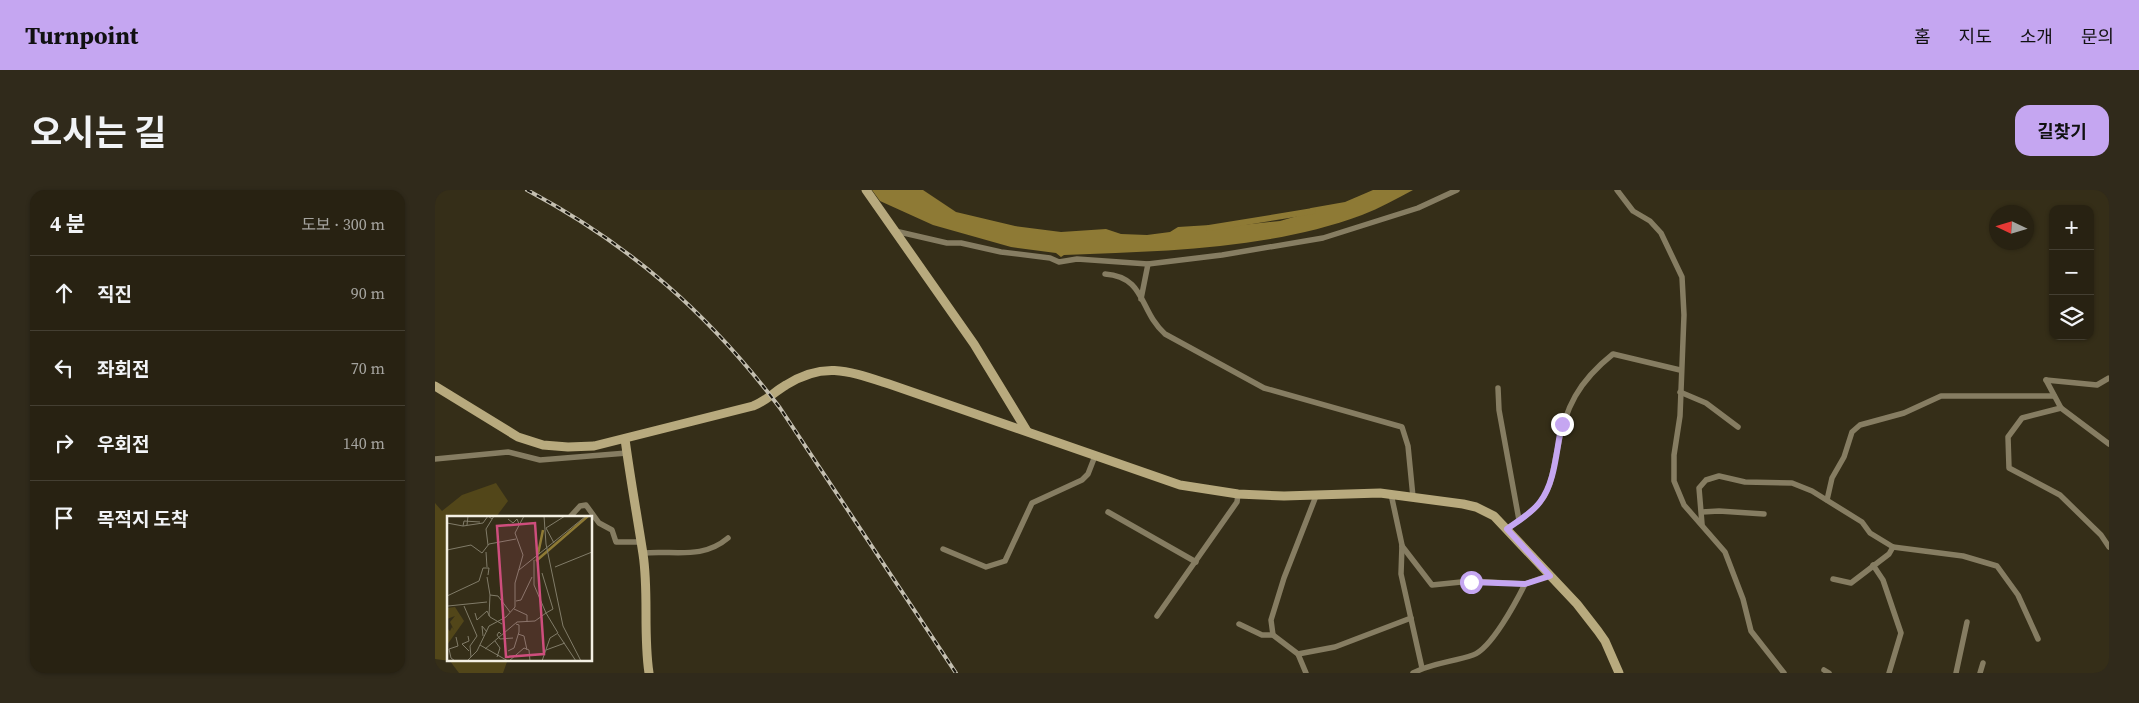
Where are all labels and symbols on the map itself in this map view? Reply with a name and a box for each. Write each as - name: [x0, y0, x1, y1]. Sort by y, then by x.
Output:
- north arrow: [1989, 205, 2034, 250]
- route end: [1551, 413, 1574, 436]
- inset map: [447, 516, 593, 660]
- route start: [1460, 571, 1483, 594]

